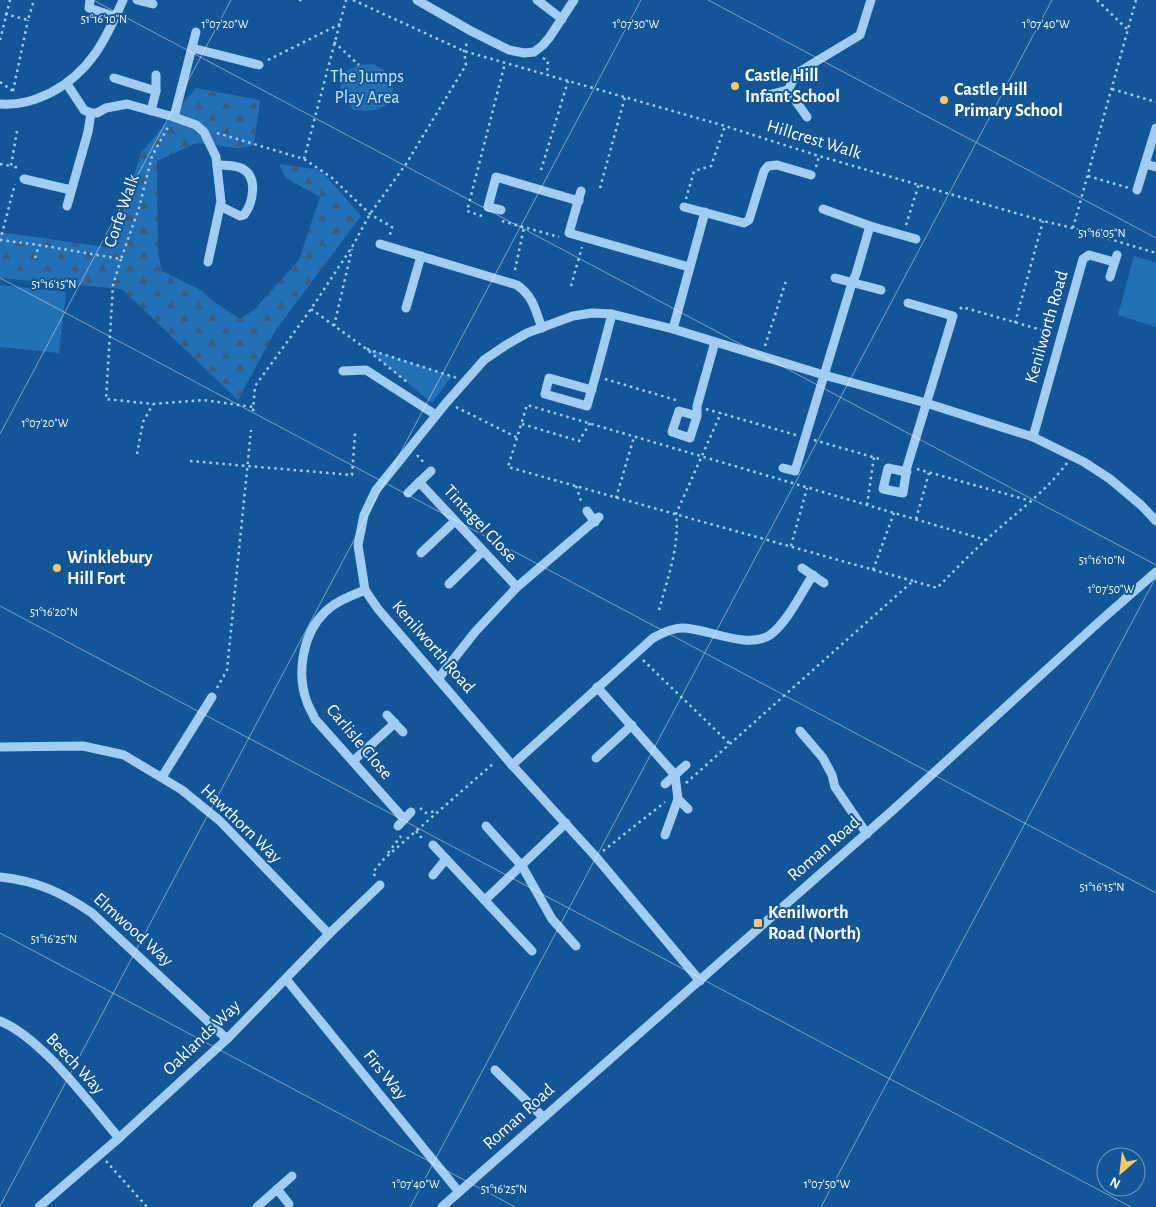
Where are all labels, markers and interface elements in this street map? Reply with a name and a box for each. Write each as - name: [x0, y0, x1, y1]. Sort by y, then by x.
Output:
- text: 51°16'10"N: [81, 13, 127, 25]
- text: 1°07'20"W: [201, 18, 249, 30]
- text: 1°07'30"W: [613, 18, 660, 30]
- text: 1°07'40"W: [1022, 18, 1070, 30]
- place label: Castle Hill Infant School: [745, 67, 840, 106]
- park label: The Jumps Play Area: [330, 68, 404, 107]
- marker: Castle Hill Infant School: [729, 80, 741, 92]
- place label: Castle Hill Primary School: [954, 81, 1063, 120]
- marker: Castle Hill Primary School: [938, 94, 950, 106]
- street label: Hillcrest Walk: [765, 117, 864, 163]
- street label: Corfe Walk: [101, 171, 143, 250]
- text: 51°16'05"N: [1078, 227, 1126, 239]
- street label: Kenilworth Road: [1022, 269, 1072, 385]
- text: 51°16'15"N: [31, 278, 77, 290]
- text: 1°07'20"W: [21, 417, 69, 429]
- street label: Tintagel Close: [440, 482, 520, 566]
- place label: Winklebury Hill Fort: [67, 549, 154, 588]
- text: 51°16'10"N: [1079, 554, 1125, 566]
- marker: Winklebury Hill Fort: [51, 562, 63, 574]
- text: 1°07'50"W: [1088, 583, 1135, 595]
- street label: Kenilworth Road: [388, 597, 478, 697]
- text: 51°16'20"N: [30, 606, 78, 618]
- street label: Carlisle Close: [323, 701, 395, 783]
- street label: Hawthorn Way: [197, 781, 285, 867]
- street label: Roman Road: [785, 813, 863, 885]
- text: 51°16'15"N: [1079, 881, 1125, 893]
- street label: Elmwood Way: [90, 890, 176, 970]
- place label: Kenilworth Road (North): [768, 904, 861, 943]
- marker: Kenilworth Road (North): [752, 917, 764, 929]
- text: 51°16'25"N: [31, 933, 77, 945]
- street label: Oaklands Way: [160, 997, 244, 1079]
- street label: Beech Way: [42, 1030, 108, 1098]
- street label: Firs Way: [360, 1047, 411, 1104]
- street label: Roman Road: [480, 1081, 558, 1153]
- north arrow: [1096, 1147, 1146, 1197]
- text: N: [1108, 1174, 1123, 1191]
- text: 1°07'40"W: [392, 1178, 440, 1190]
- text: 1°07'50"W: [804, 1178, 851, 1190]
- text: 51°16'25"N: [481, 1183, 527, 1195]

